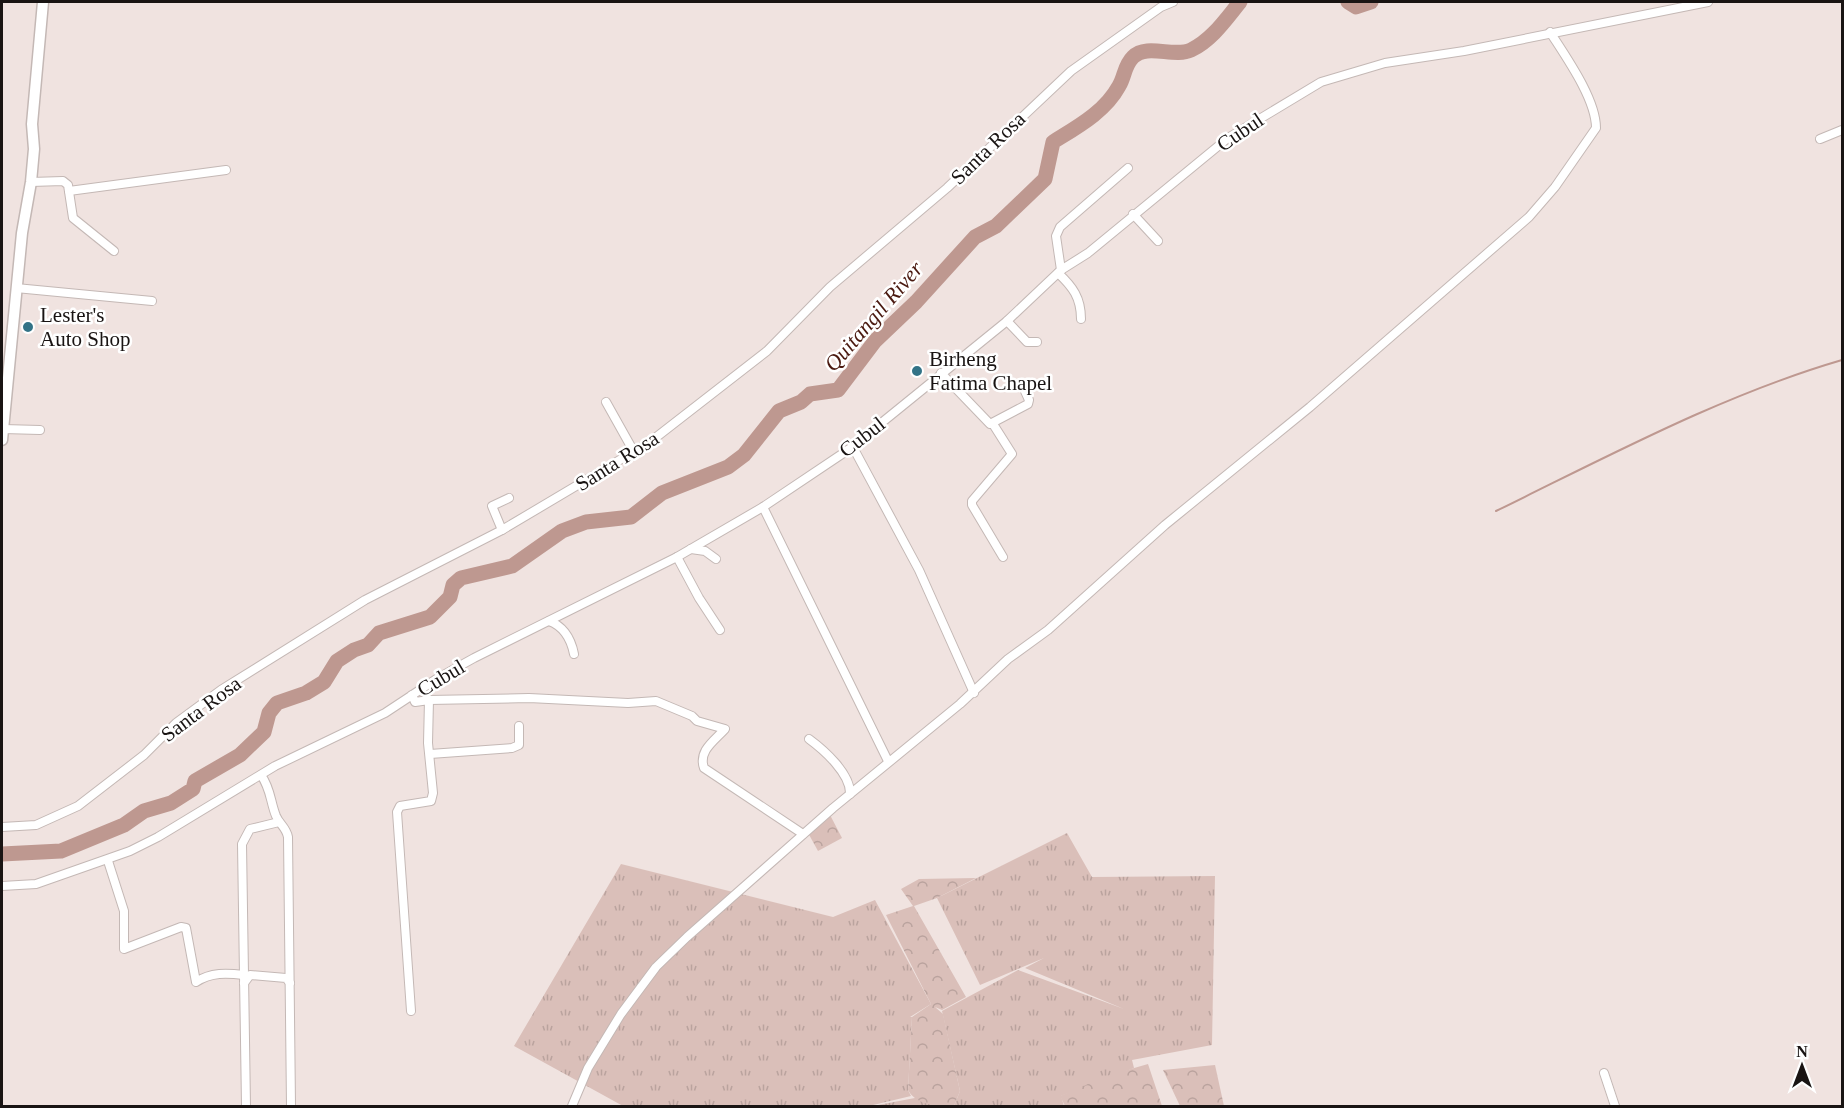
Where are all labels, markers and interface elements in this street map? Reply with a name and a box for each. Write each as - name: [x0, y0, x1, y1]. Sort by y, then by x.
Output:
- street label: Santa Rosa: [946, 106, 1031, 189]
- street label: Cubul: [1212, 108, 1268, 156]
- water label: Quitangil River: [819, 256, 928, 376]
- place label: Lester's Auto Shop: [40, 303, 130, 351]
- marker: Lester's Auto Shop: [21, 320, 35, 334]
- place label: Birheng Fatima Chapel: [929, 347, 1052, 395]
- marker: Birheng Fatima Chapel: [910, 364, 924, 378]
- street label: Cubul: [834, 412, 890, 462]
- street label: Santa Rosa: [571, 426, 664, 496]
- street label: Cubul: [413, 654, 469, 702]
- street label: Santa Rosa: [156, 671, 246, 747]
- north arrow: [1772, 1036, 1832, 1096]
- text: N: [1796, 1043, 1808, 1060]

